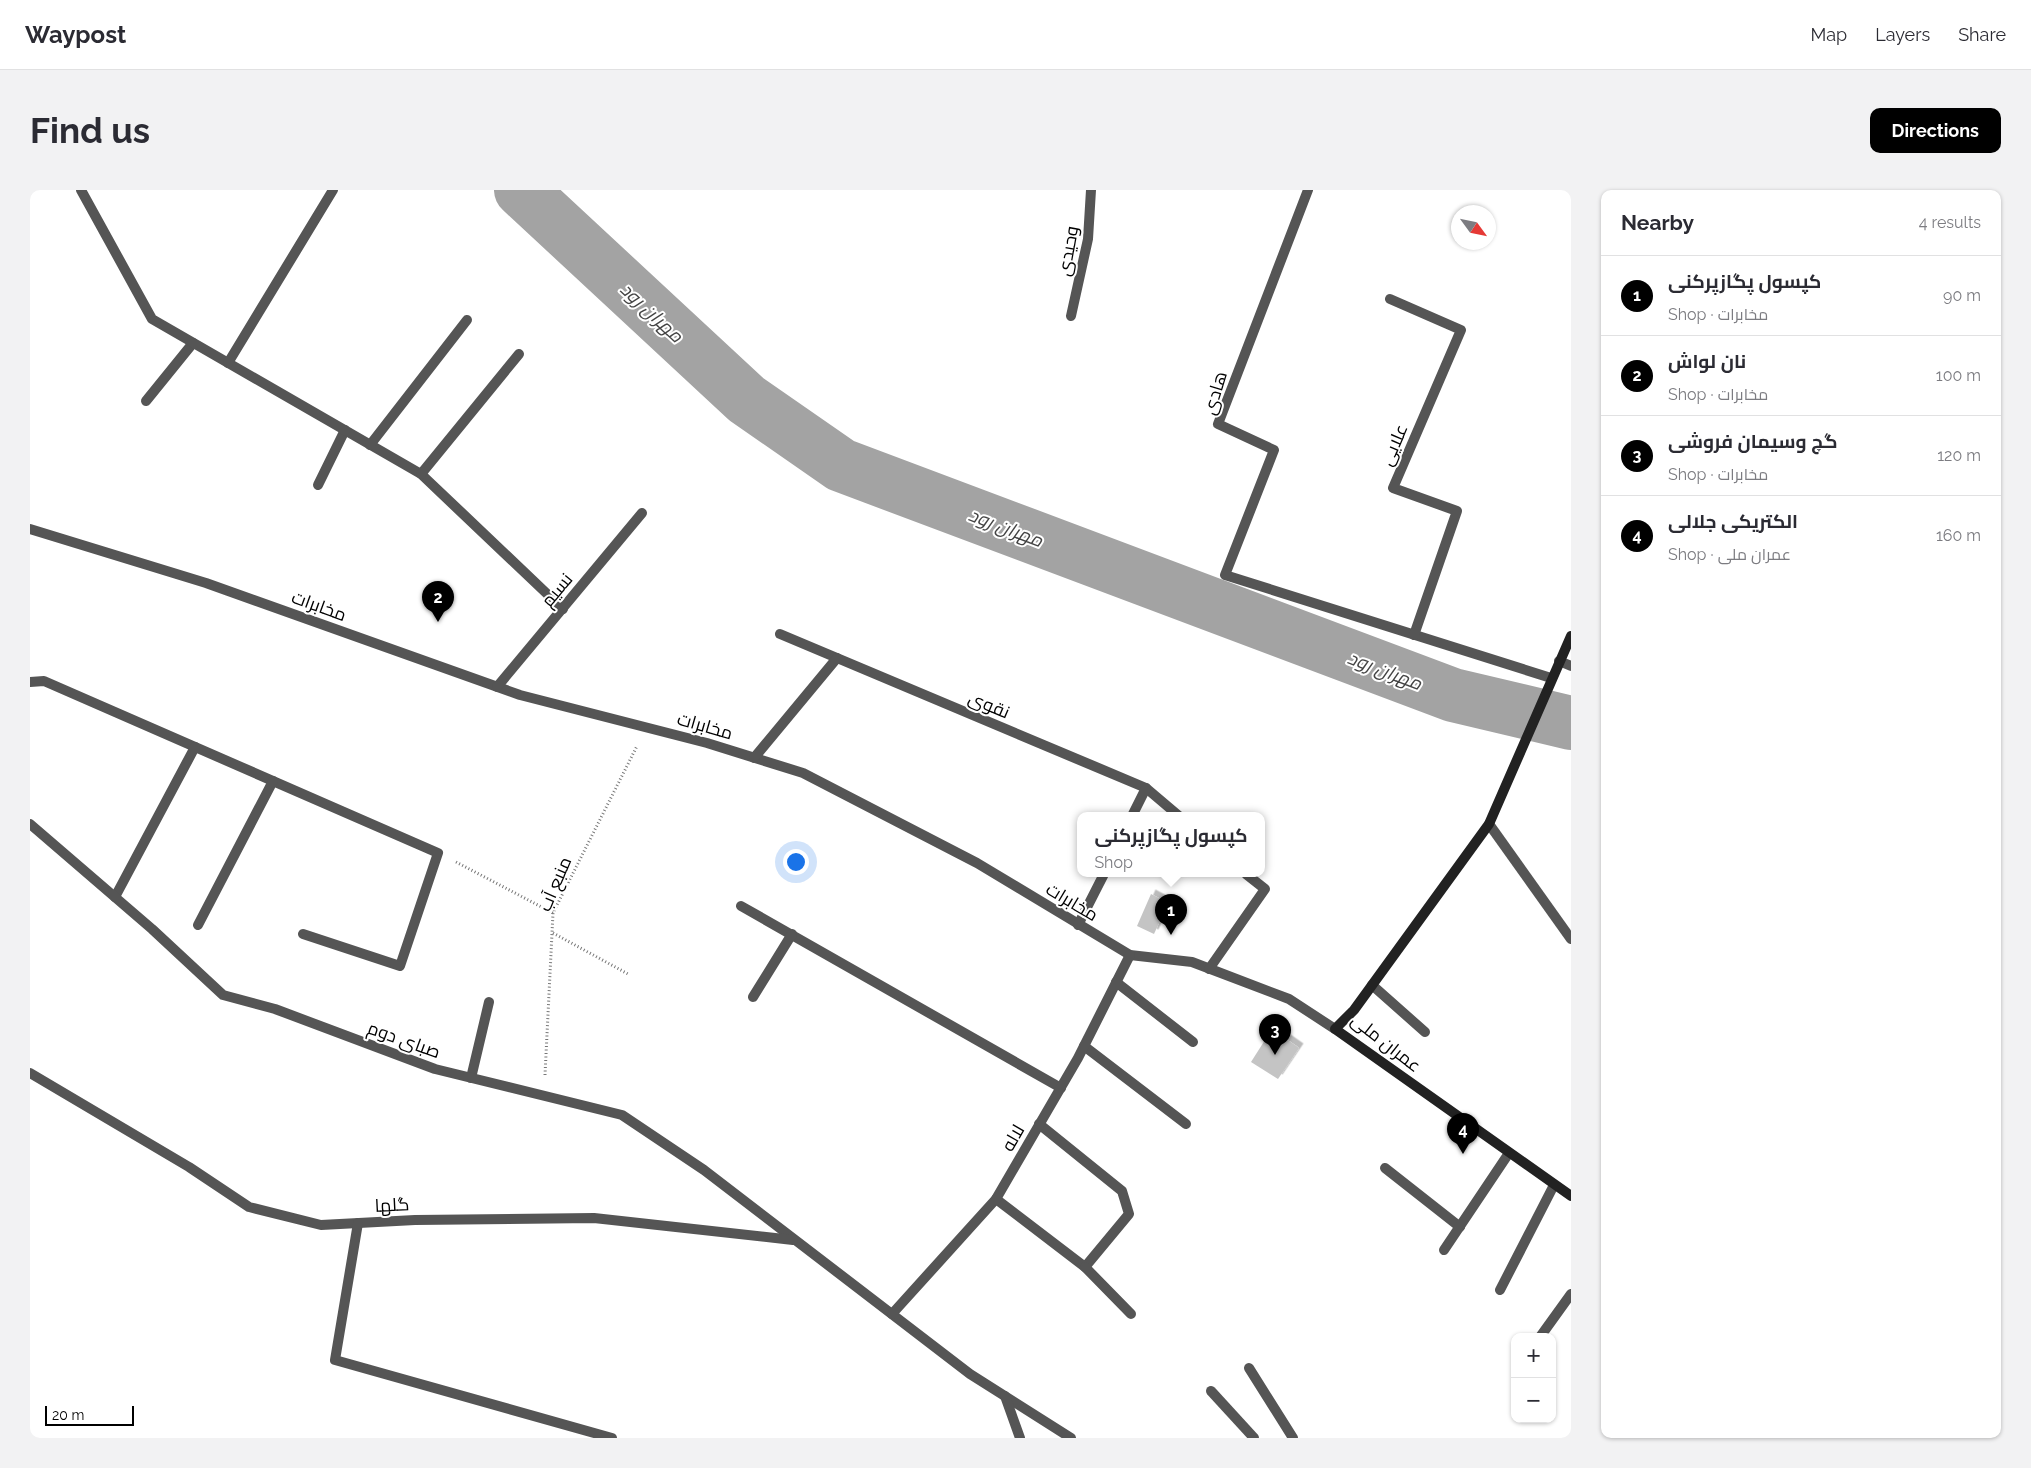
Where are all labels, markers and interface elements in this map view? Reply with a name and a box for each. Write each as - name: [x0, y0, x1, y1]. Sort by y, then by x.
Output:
- text: Waypost: [25, 20, 126, 49]
- text: Map: [1811, 24, 1847, 45]
- text: Layers: [1875, 24, 1930, 45]
- text: Share: [1958, 24, 2006, 45]
- button: Directions: [1870, 108, 2001, 153]
- text: Find us: [30, 110, 150, 151]
- north arrow: [1451, 205, 1496, 250]
- text: Nearby: [1621, 210, 1694, 235]
- text: 4 results: [1919, 213, 1981, 232]
- street label: وحیدی: [1053, 224, 1083, 278]
- text: کپسول پگازپرکنی: [1668, 270, 1821, 292]
- water label: مهران رود: [615, 278, 688, 348]
- text: 1: [1633, 286, 1641, 305]
- text: 90 m: [1943, 286, 1981, 305]
- text: Shop · مخابرات: [1668, 305, 1768, 324]
- text: نان لواش: [1668, 350, 1746, 372]
- text: 2: [1632, 366, 1642, 385]
- text: 100 m: [1936, 366, 1981, 385]
- street label: هادی: [1198, 369, 1232, 417]
- text: Shop · مخابرات: [1668, 385, 1768, 404]
- street label: علایی: [1375, 421, 1413, 469]
- text: گچ وسیمان فروشی: [1668, 430, 1838, 452]
- text: 3: [1633, 446, 1641, 465]
- text: 120 m: [1937, 446, 1981, 465]
- text: Shop · مخابرات: [1668, 465, 1768, 484]
- water label: مهران رود: [966, 503, 1047, 552]
- text: الکتریکی جلالی: [1668, 510, 1798, 532]
- text: 4: [1632, 526, 1642, 545]
- text: 160 m: [1936, 526, 1981, 545]
- text: Shop · عمران ملی: [1668, 545, 1791, 564]
- street label: نسیم: [537, 569, 578, 612]
- pin: 2: [422, 581, 454, 622]
- street label: مخابرات: [288, 586, 350, 626]
- water label: مهران رود: [1345, 646, 1426, 695]
- street label: نقوی: [965, 687, 1013, 723]
- street label: مخابرات: [675, 708, 735, 744]
- popup: [1077, 812, 1265, 877]
- text: کپسول پگازپرکنی: [1094, 824, 1248, 846]
- your location: [783, 849, 809, 875]
- street label: منبع آب: [534, 853, 577, 915]
- text: Shop: [1094, 853, 1133, 872]
- street label: مخابرات: [1042, 878, 1102, 926]
- pin: 1: [1155, 894, 1187, 935]
- street label: عمران ملی: [1347, 1009, 1425, 1077]
- pin: 3: [1259, 1014, 1291, 1055]
- street label: صبای دوم: [364, 1017, 443, 1064]
- pin: 4: [1447, 1113, 1479, 1154]
- street label: لاله: [997, 1121, 1028, 1155]
- street label: گلها: [374, 1193, 410, 1217]
- map controls: [1511, 1333, 1556, 1423]
- button: +: [1511, 1333, 1556, 1378]
- button: −: [1511, 1378, 1556, 1423]
- scale bar: [45, 1403, 134, 1426]
- text: 20 m: [52, 1407, 84, 1423]

